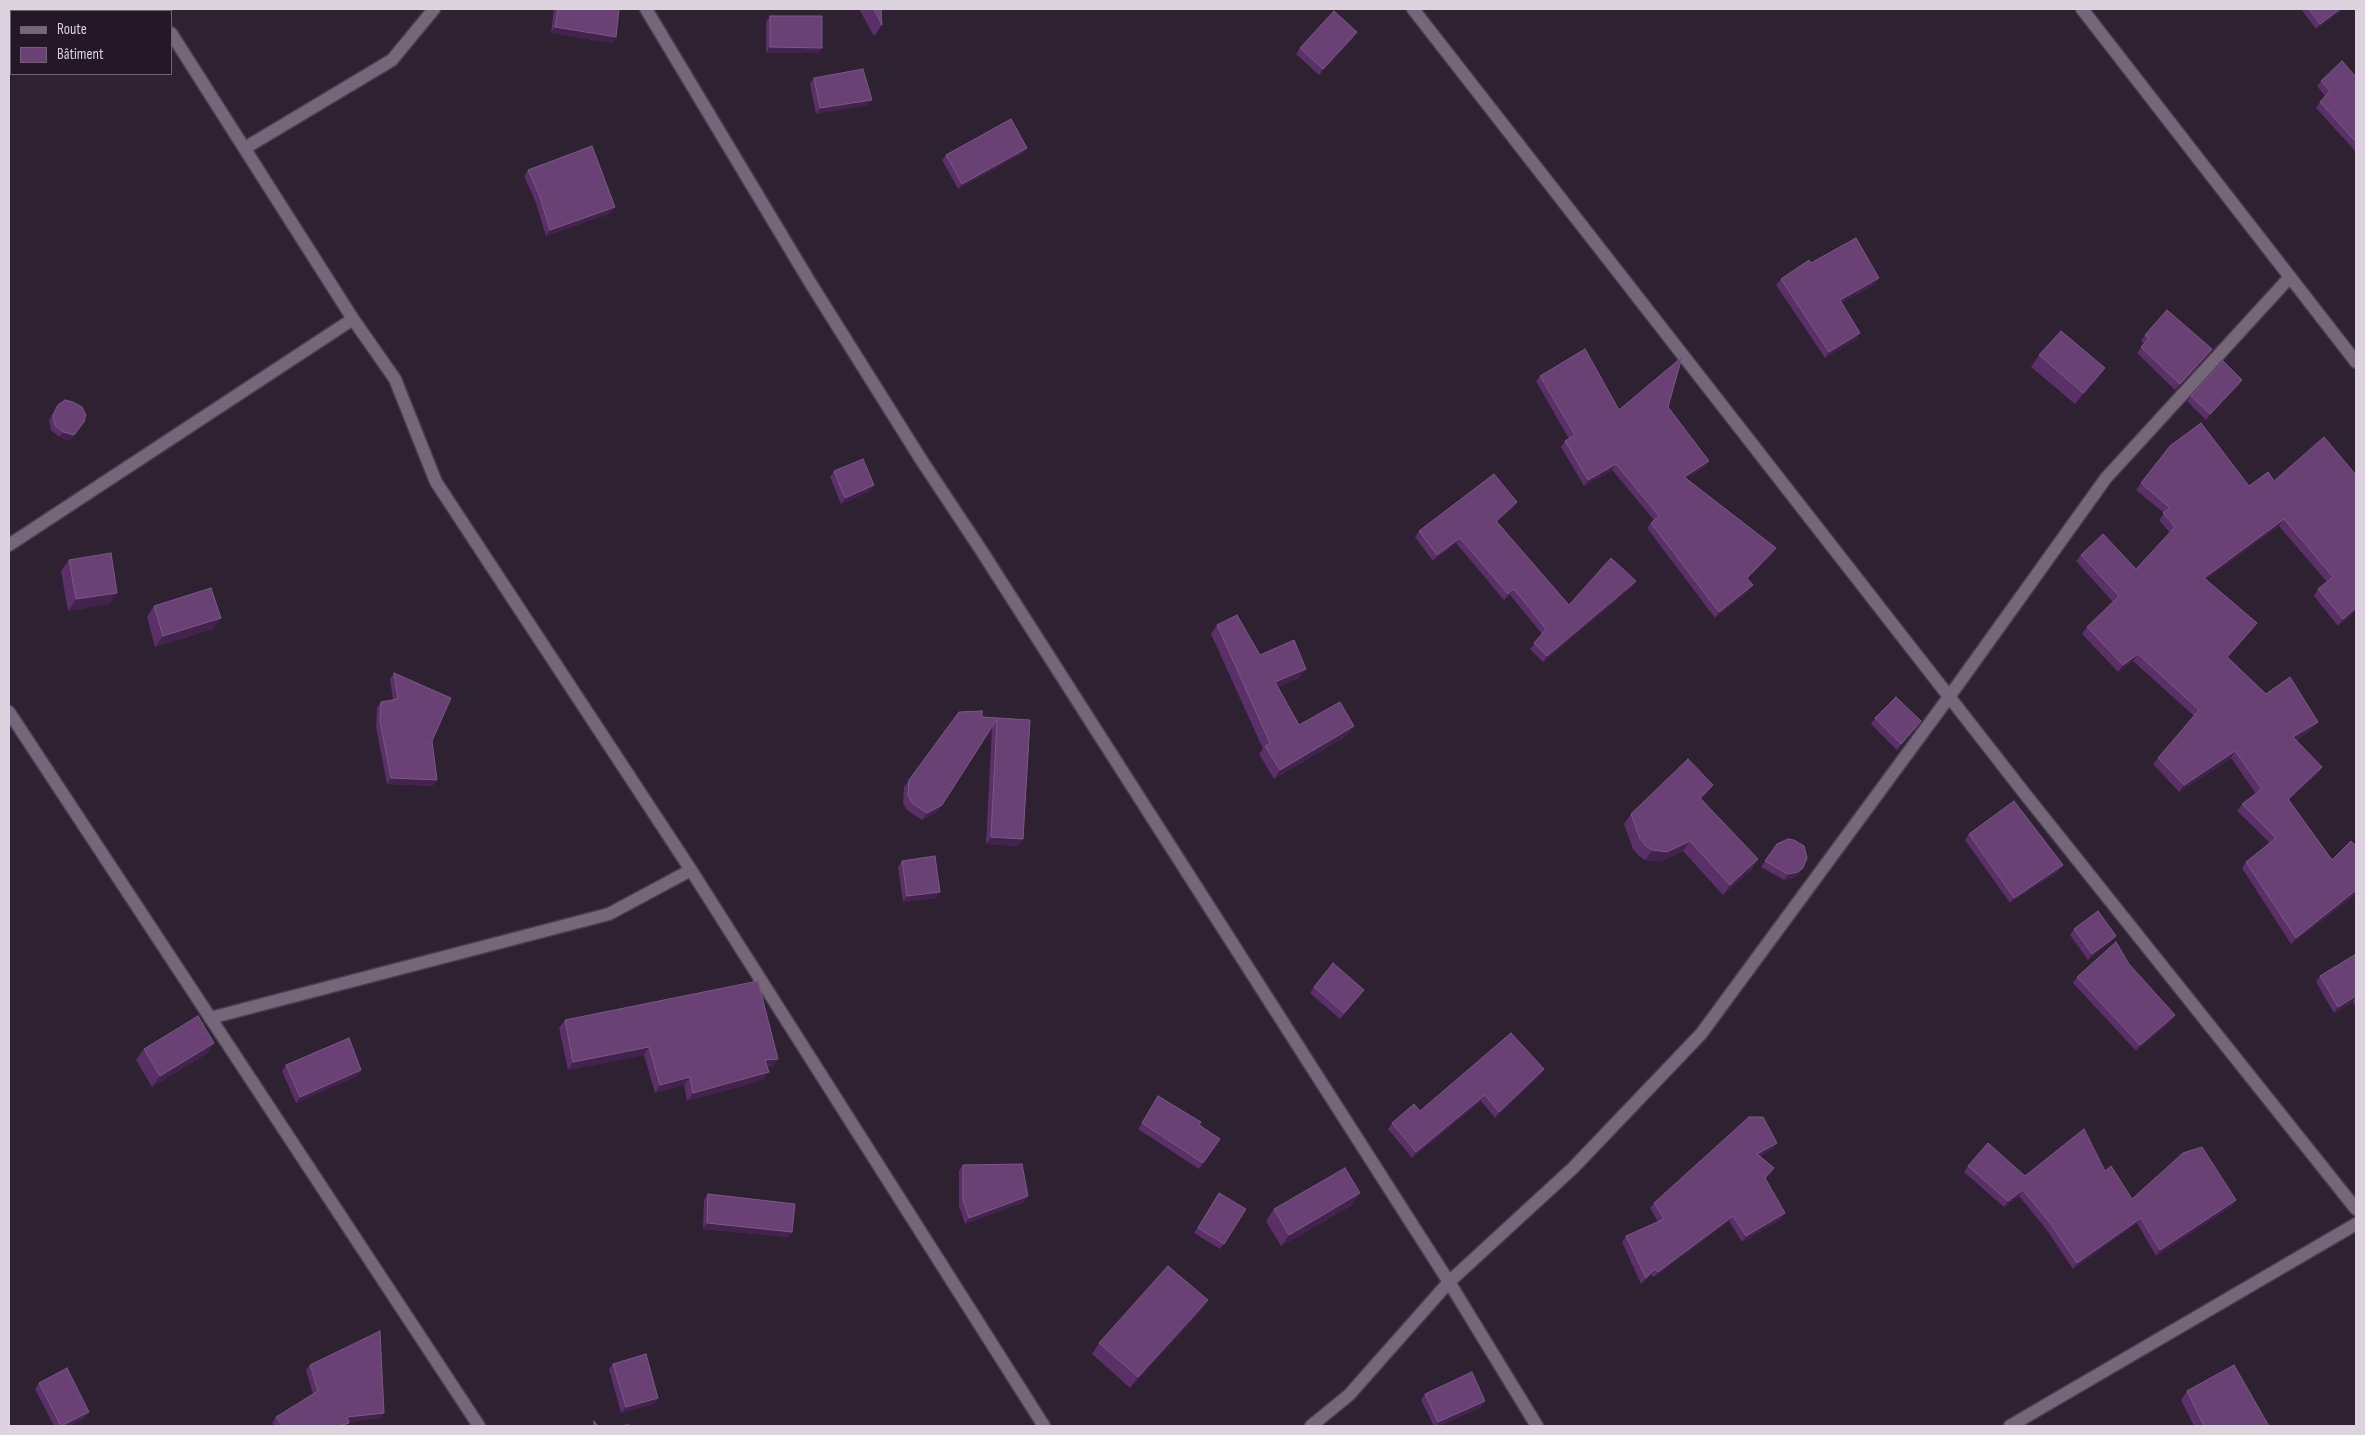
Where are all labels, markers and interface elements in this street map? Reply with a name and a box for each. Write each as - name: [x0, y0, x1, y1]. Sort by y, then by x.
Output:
- legend: [10, 10, 172, 75]
- text: Route: [57, 20, 87, 39]
- text: Bâtiment: [57, 45, 104, 64]

